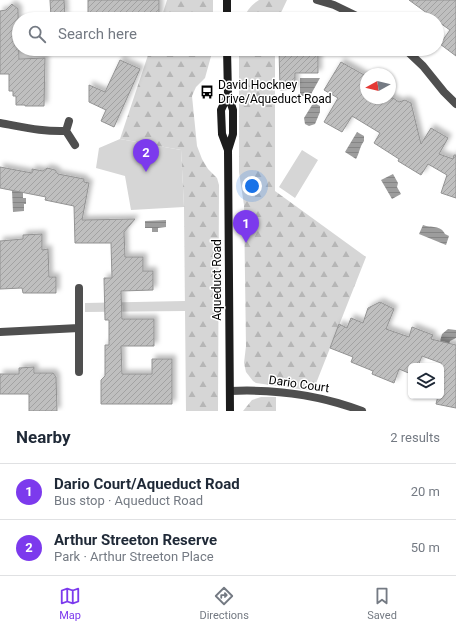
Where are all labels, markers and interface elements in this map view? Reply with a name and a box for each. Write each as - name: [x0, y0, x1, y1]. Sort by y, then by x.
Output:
- search box: [12, 12, 444, 56]
- icon: search: [26, 23, 48, 45]
- text: Search here: [58, 25, 137, 43]
- north arrow: [360, 68, 396, 104]
- place label: David Hockney Drive/Aqueduct Road: [218, 78, 332, 106]
- bus stop icon: David Hockney Drive/Aqueduct Road: [199, 84, 215, 100]
- pin: 2: [133, 139, 159, 172]
- your location: [242, 176, 262, 196]
- pin: 1: [233, 210, 259, 243]
- street label: Aqueduct Road: [210, 239, 224, 321]
- map controls: [408, 363, 444, 399]
- button: layers: [408, 363, 444, 399]
- street label: Dario Court: [268, 373, 330, 395]
- text: Nearby: [16, 427, 71, 447]
- text: 2 results: [390, 430, 440, 445]
- text: Dario Court/Aqueduct Road: [54, 475, 240, 493]
- text: 1: [25, 484, 33, 499]
- text: 20 m: [411, 484, 440, 499]
- text: Bus stop · Aqueduct Road: [54, 493, 203, 508]
- text: Arthur Streeton Reserve: [54, 531, 217, 549]
- text: 2: [25, 540, 33, 555]
- text: 50 m: [411, 540, 440, 555]
- text: Park · Arthur Streeton Place: [54, 549, 214, 564]
- tab: Map: [59, 585, 81, 622]
- tab: Directions: [199, 585, 249, 622]
- tab: Saved: [367, 585, 397, 622]

